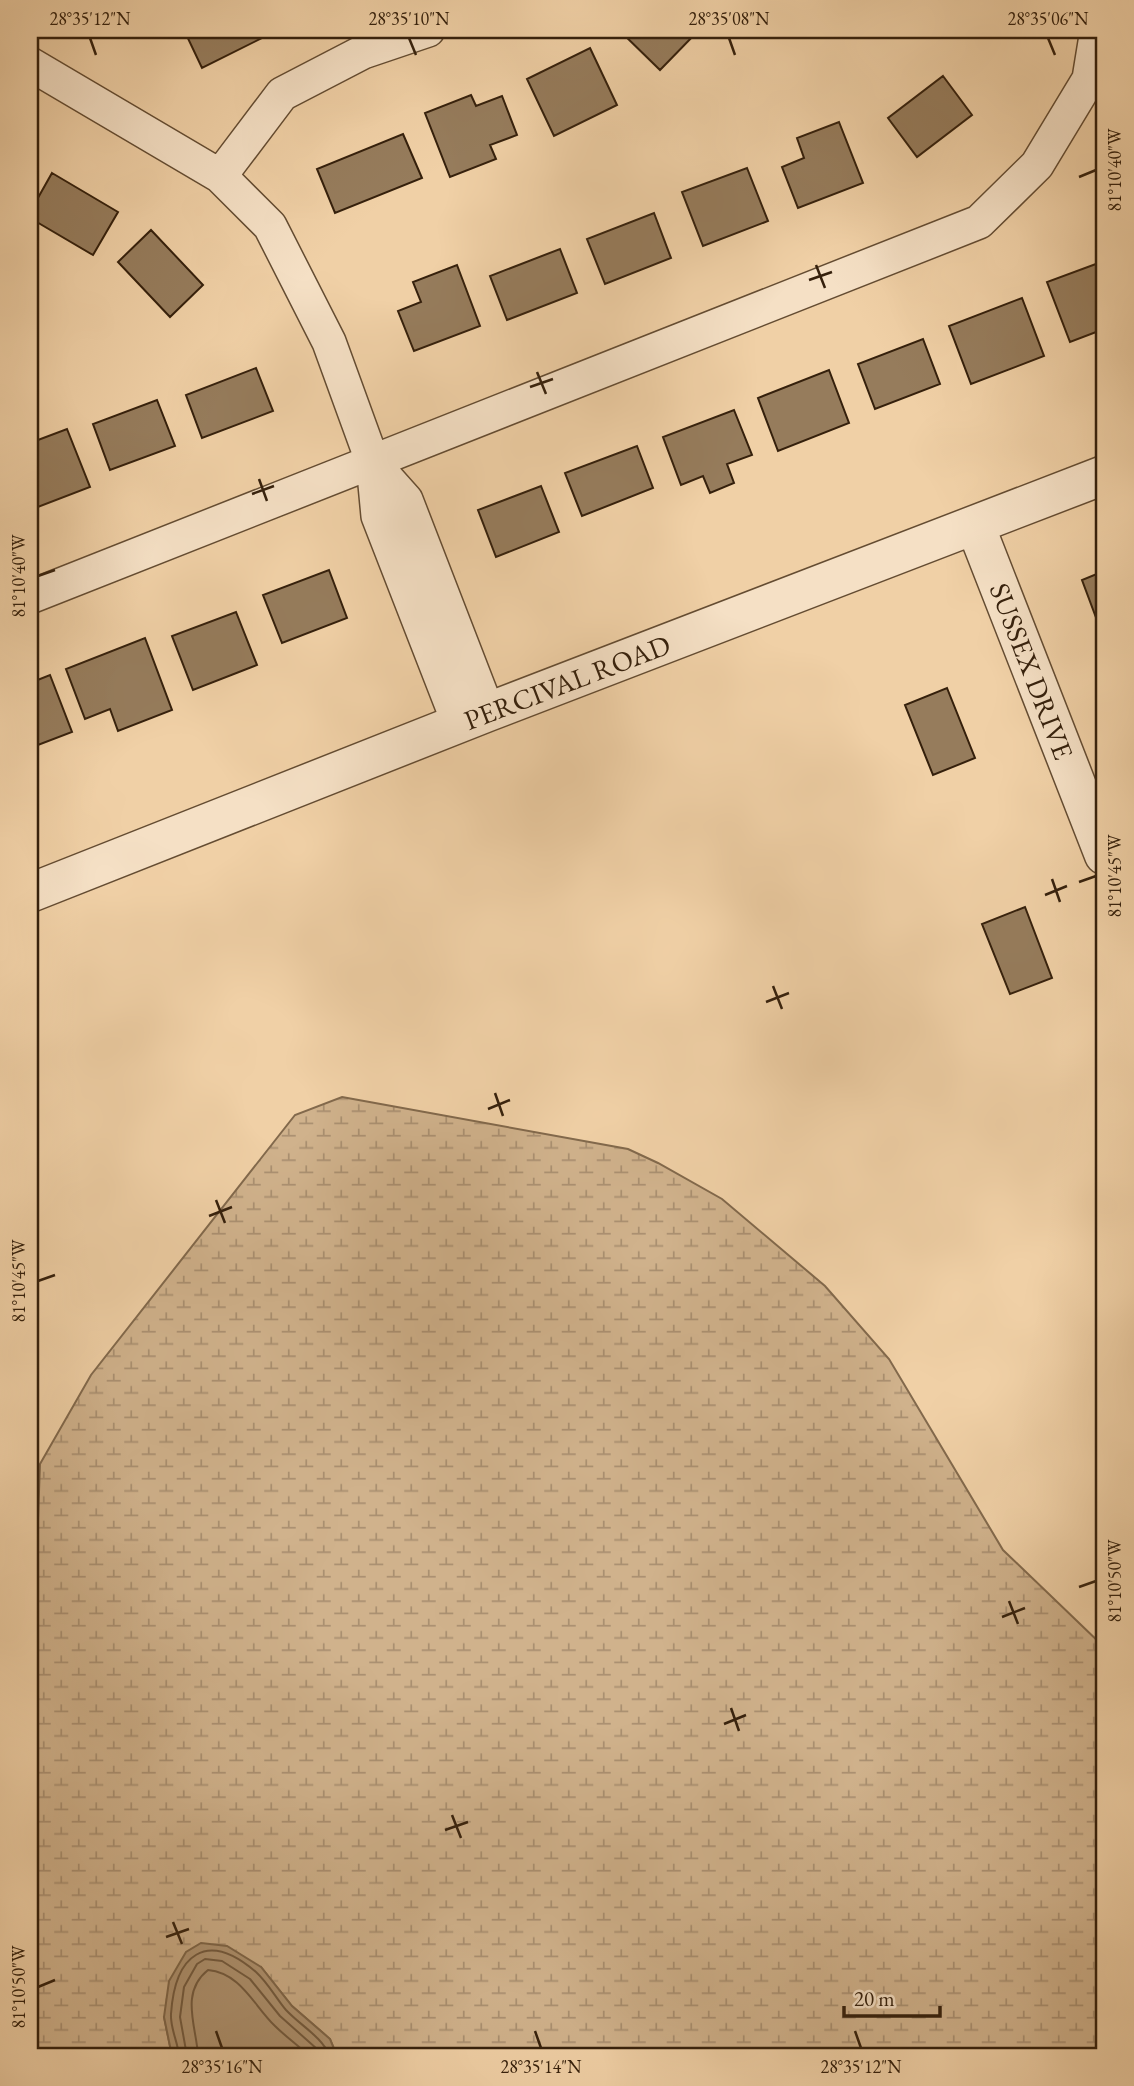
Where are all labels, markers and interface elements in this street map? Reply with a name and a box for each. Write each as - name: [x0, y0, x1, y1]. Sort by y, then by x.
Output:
- text: 28°35'12"N: [50, 7, 131, 30]
- text: 28°35'10"N: [369, 7, 450, 30]
- text: 28°35'08"N: [689, 7, 770, 30]
- text: 28°35'06"N: [1008, 7, 1089, 30]
- text: 81°10'40"W: [1103, 128, 1126, 212]
- text: 81°10'40"W: [7, 534, 30, 618]
- street label: SUSSEX DRIVE: [982, 578, 1082, 765]
- street label: PERCIVAL ROAD: [459, 626, 675, 738]
- text: 81°10'45"W: [1103, 834, 1126, 918]
- text: 81°10'45"W: [7, 1239, 30, 1323]
- text: 81°10'50"W: [1103, 1539, 1126, 1623]
- text: 81°10'50"W: [7, 1945, 30, 2029]
- scale bar: [844, 1974, 940, 2018]
- text: 20 m: [854, 1985, 895, 2012]
- text: 28°35'16"N: [182, 2055, 263, 2078]
- text: 28°35'14"N: [501, 2055, 582, 2078]
- text: 28°35'12"N: [821, 2055, 902, 2078]

